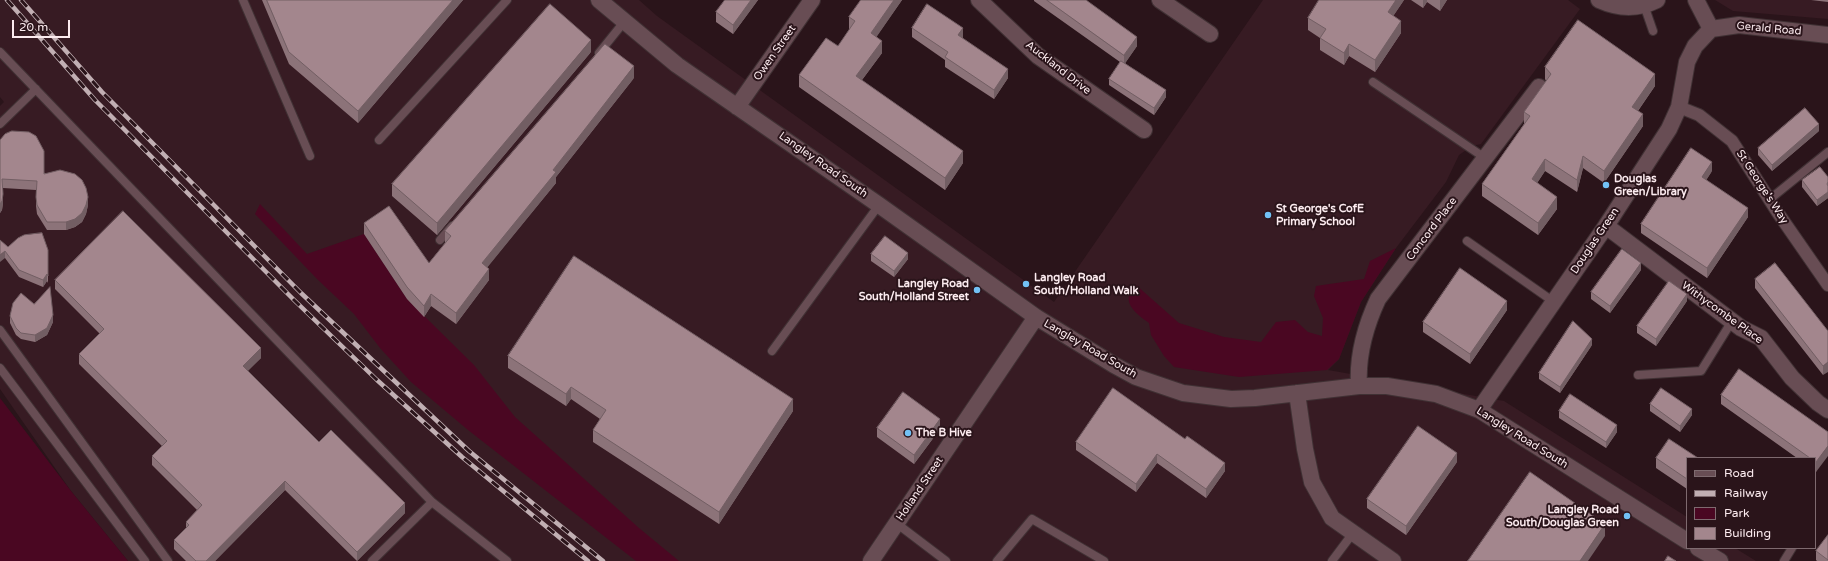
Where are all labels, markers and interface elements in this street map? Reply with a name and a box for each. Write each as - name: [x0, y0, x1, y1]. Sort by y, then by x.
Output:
- scale bar: [14, 12, 72, 38]
- text: 20 m: [19, 20, 48, 34]
- street label: Gerald Road: [1736, 20, 1802, 38]
- street label: Owen Street: [751, 23, 799, 83]
- street label: Auckland Drive: [1023, 38, 1093, 98]
- street label: Langley Road South: [776, 129, 870, 201]
- street label: St George's Way: [1733, 148, 1791, 226]
- place label: Douglas Green/Library: [1614, 172, 1687, 198]
- marker: Douglas Green/Library: [1601, 180, 1611, 190]
- street label: Concord Place: [1404, 195, 1460, 263]
- place label: St George's CofE Primary School: [1276, 202, 1364, 228]
- street label: Douglas Green: [1568, 205, 1622, 277]
- marker: St George's CofE Primary School: [1263, 210, 1273, 220]
- place label: Langley Road South/Holland Walk: [1034, 271, 1139, 297]
- place label: Langley Road South/Holland Street: [859, 277, 969, 303]
- marker: Langley Road South/Holland Walk: [1021, 279, 1031, 289]
- street label: Withycombe Place: [1679, 279, 1765, 347]
- marker: Langley Road South/Holland Street: [972, 285, 982, 295]
- street label: Langley Road South: [1041, 317, 1139, 381]
- street label: Langley Road South: [1474, 404, 1570, 472]
- place label: The B Hive: [916, 426, 972, 440]
- marker: The B Hive: [903, 428, 913, 438]
- street label: Holland Street: [894, 454, 946, 524]
- legend: [1686, 457, 1816, 549]
- text: Road: [1724, 466, 1754, 480]
- text: Railway: [1724, 486, 1768, 500]
- place label: Langley Road South/Douglas Green: [1506, 503, 1619, 529]
- text: Park: [1724, 506, 1750, 520]
- marker: Langley Road South/Douglas Green: [1622, 511, 1632, 521]
- text: Building: [1724, 526, 1771, 540]

